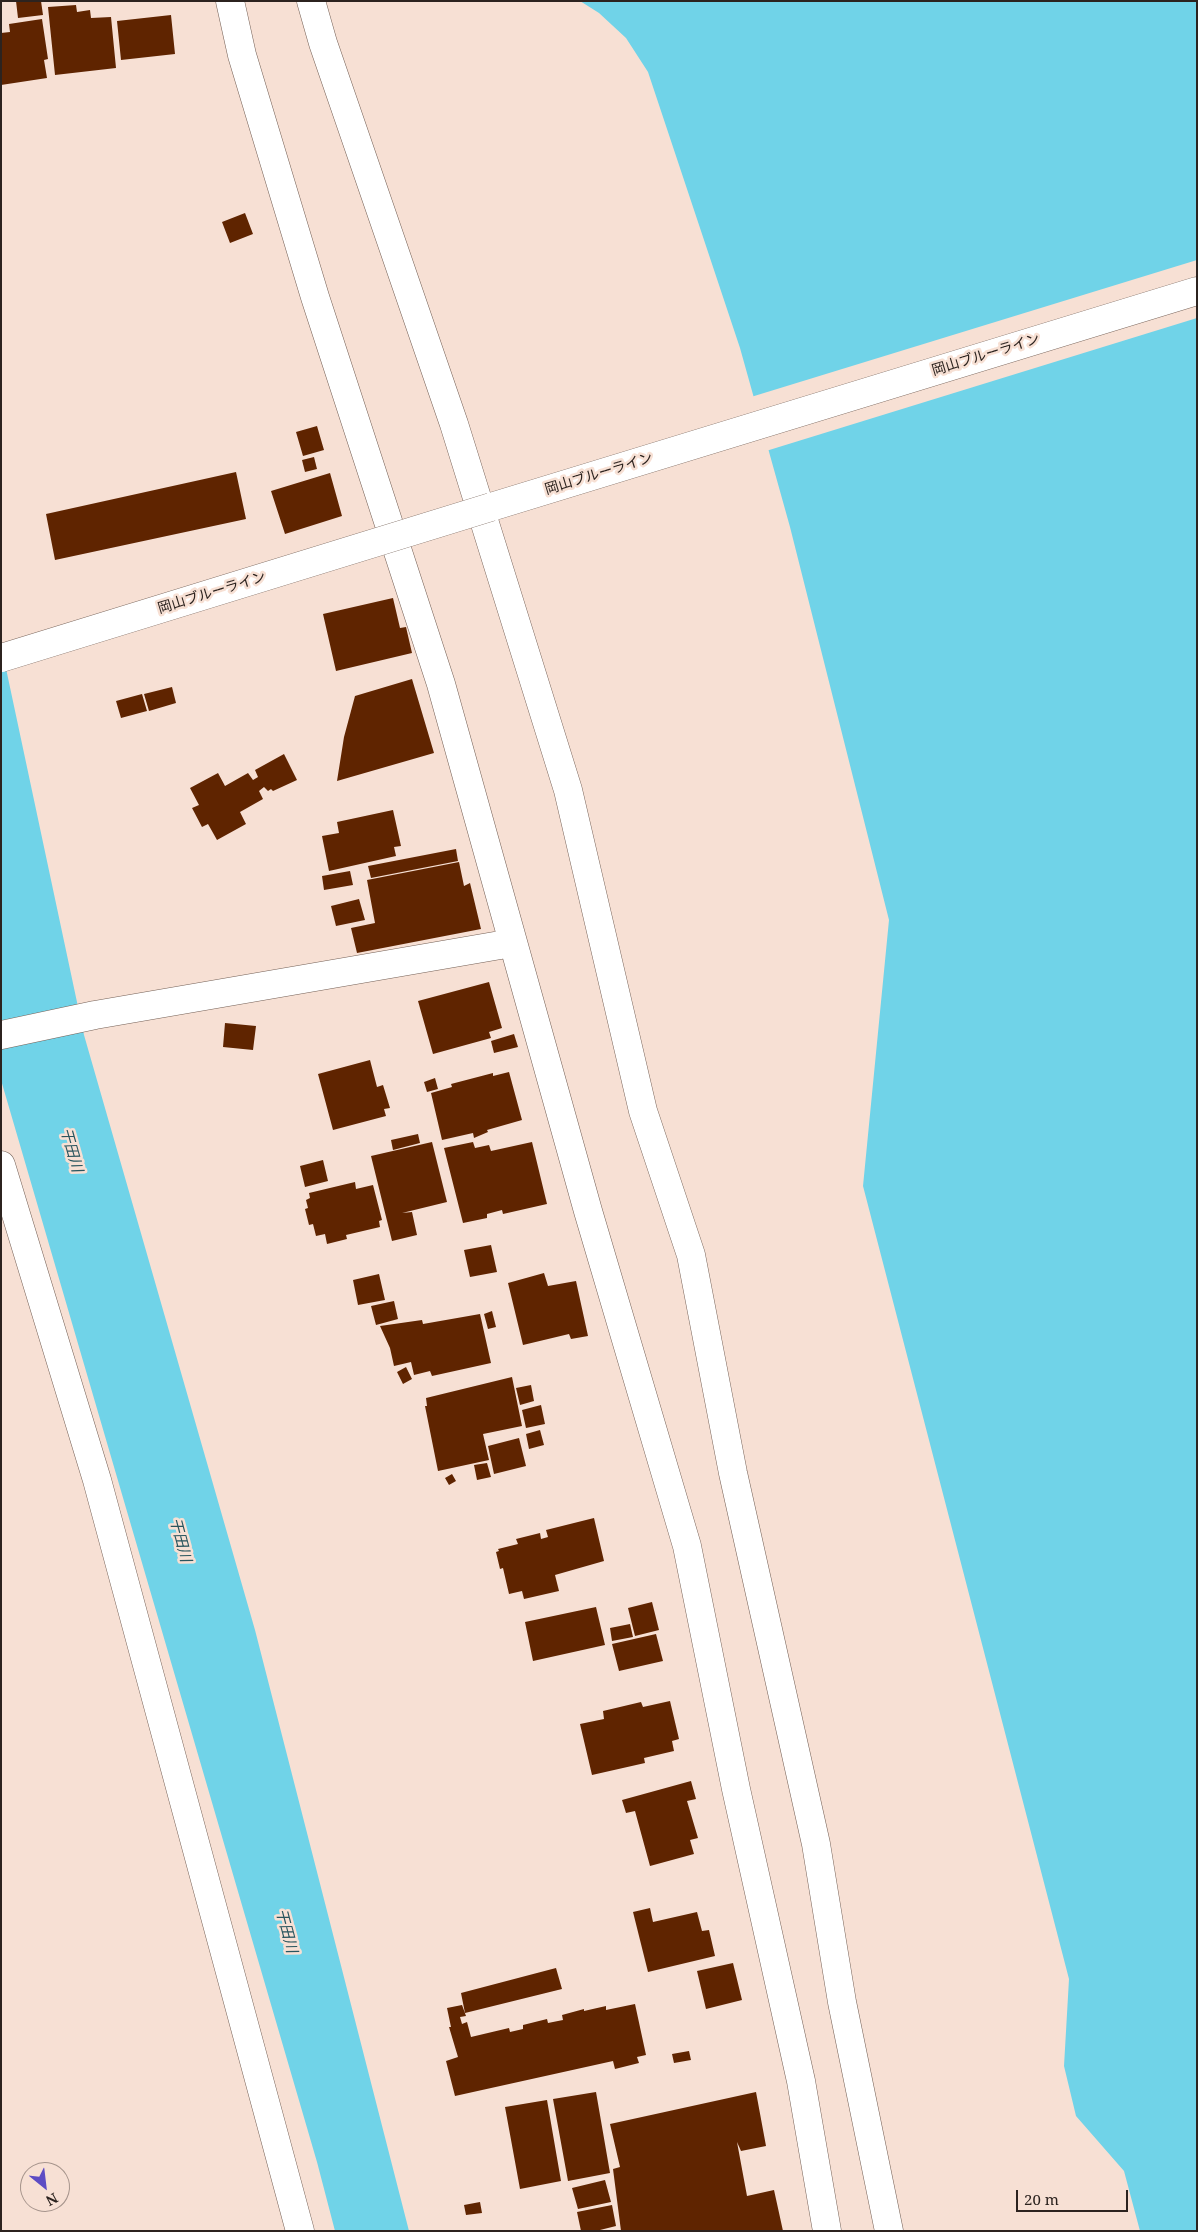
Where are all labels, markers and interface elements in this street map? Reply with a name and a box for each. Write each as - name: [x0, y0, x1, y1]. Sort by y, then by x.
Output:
- street label: 岡山ブルーライン: [930, 331, 1042, 379]
- street label: 岡山ブルーライン: [543, 450, 655, 498]
- street label: 岡山ブルーライン: [156, 569, 268, 617]
- water label: 干田川: [56, 1126, 86, 1174]
- water label: 干田川: [165, 1516, 195, 1564]
- water label: 干田川: [271, 1907, 301, 1955]
- north arrow: [20, 2162, 70, 2212]
- scale bar: [1018, 2180, 1130, 2212]
- text: N: [43, 2189, 61, 2211]
- text: 20 m: [1024, 2189, 1059, 2209]

